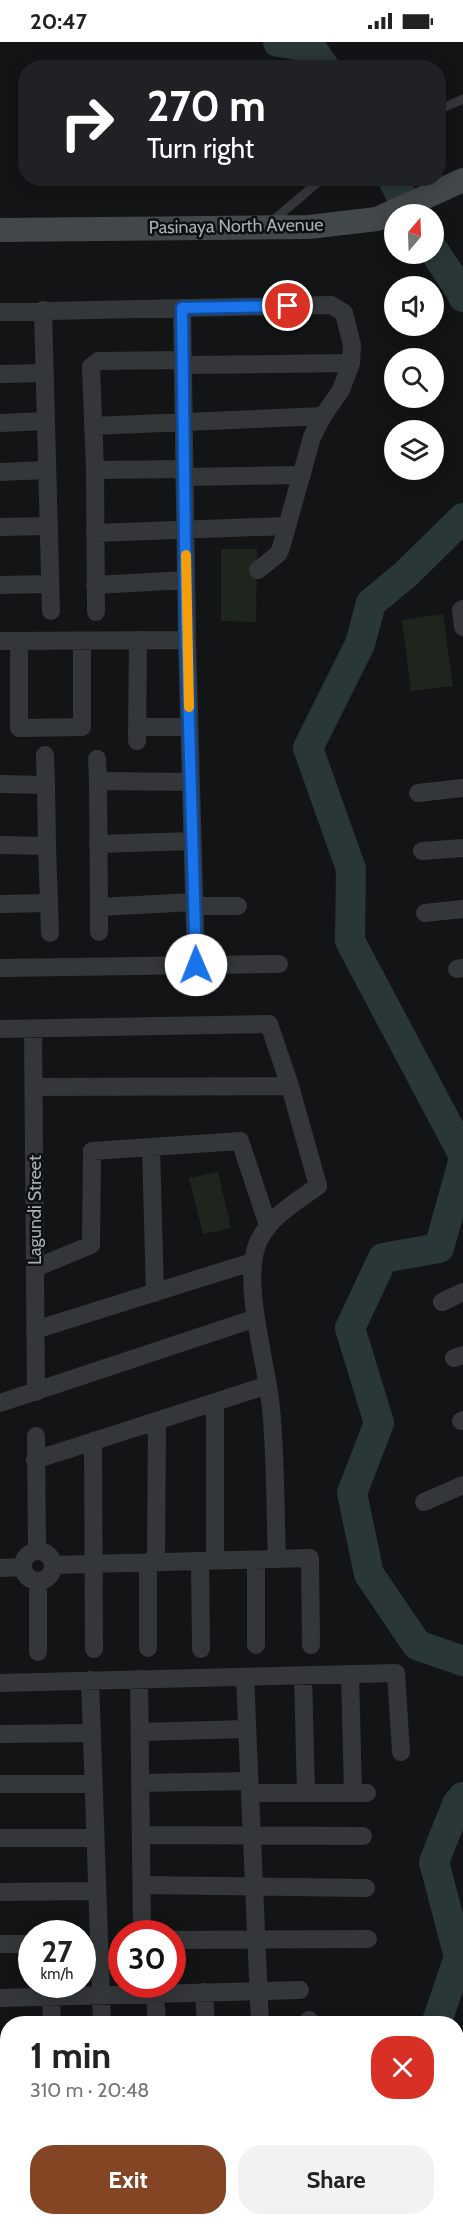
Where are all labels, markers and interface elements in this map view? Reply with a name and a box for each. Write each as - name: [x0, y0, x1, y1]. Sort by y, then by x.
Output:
- text: 20:47: [30, 8, 87, 35]
- text: 270 m: [147, 80, 266, 132]
- icon: right: [48, 84, 126, 162]
- text: Turn right: [147, 132, 254, 165]
- north arrow: [384, 204, 444, 264]
- map controls: [384, 204, 444, 480]
- street label: Pasinaya North Avenue: [148, 213, 324, 239]
- button: sound: [384, 276, 444, 336]
- pin: [262, 280, 313, 331]
- icon: arrive: [271, 289, 304, 322]
- button: search: [384, 348, 444, 408]
- button: layers: [384, 420, 444, 480]
- position arrow: [164, 933, 228, 997]
- street label: Lagundi Street: [24, 1155, 46, 1265]
- speed limit sign: 30: [108, 1920, 186, 1998]
- text: 27: [41, 1933, 73, 1970]
- text: km/h: [41, 1965, 73, 1983]
- text: 1 min: [30, 2033, 111, 2077]
- button: close: [371, 2036, 434, 2099]
- text: 310 m · 20:48: [30, 2078, 149, 2102]
- button: Exit: [30, 2145, 226, 2214]
- button: Share: [238, 2145, 434, 2214]

